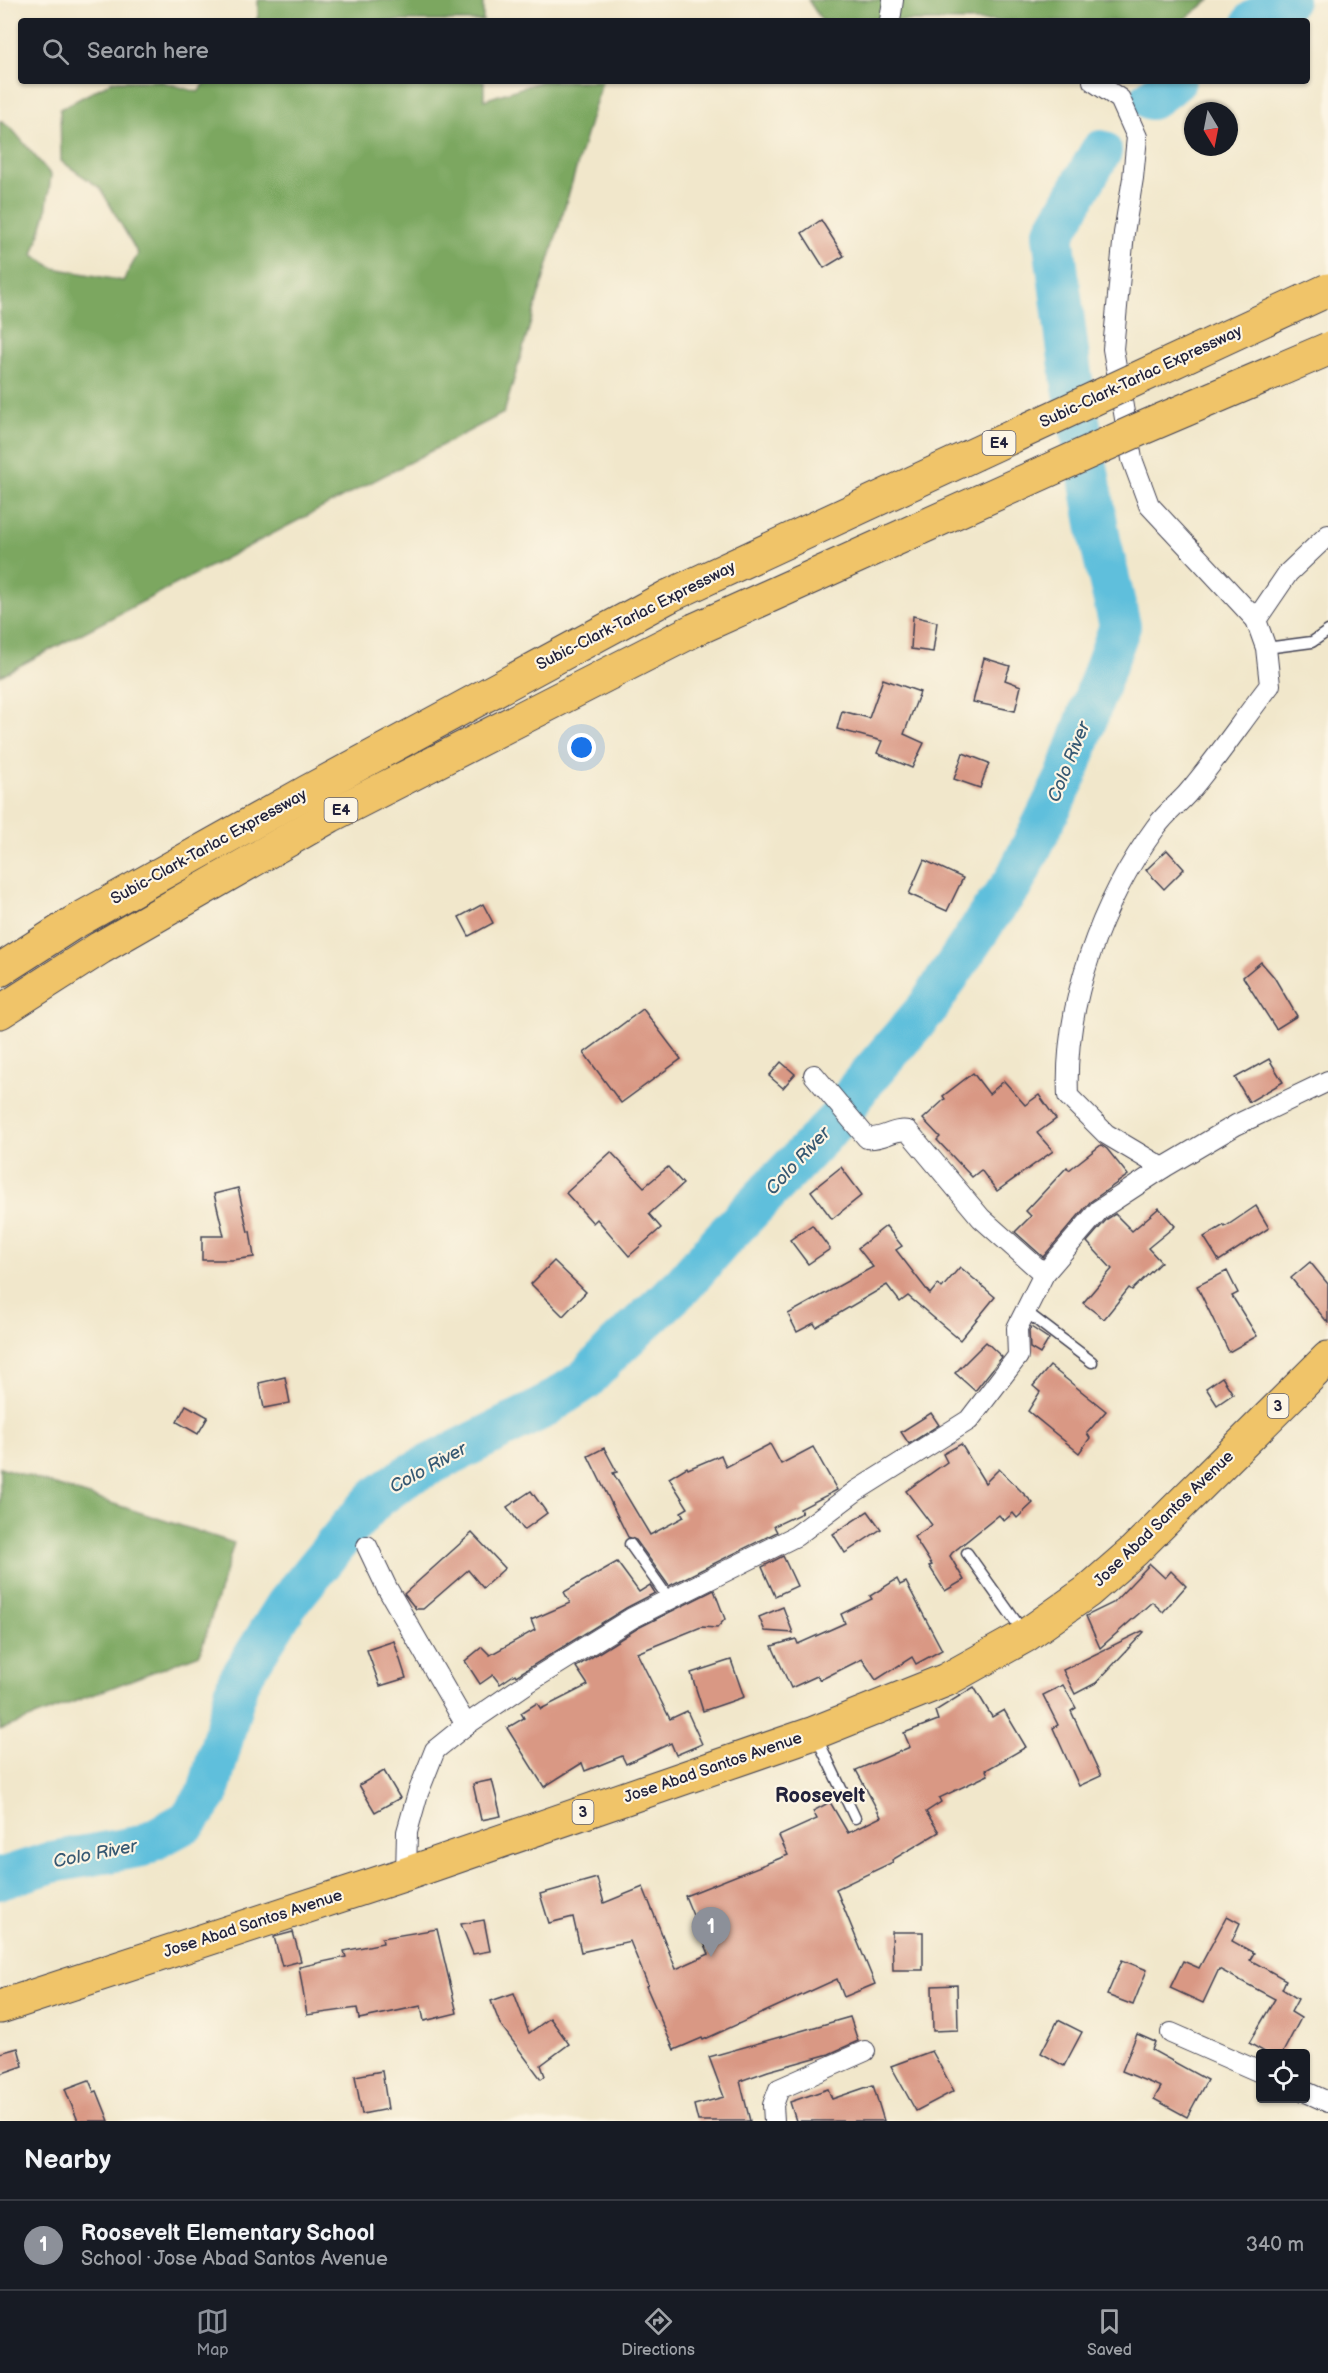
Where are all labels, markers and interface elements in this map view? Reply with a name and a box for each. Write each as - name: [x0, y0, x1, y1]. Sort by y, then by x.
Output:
- search box: [18, 18, 1310, 84]
- icon: search: [39, 35, 72, 68]
- text: Search here: [87, 38, 209, 65]
- north arrow: [1184, 102, 1238, 156]
- street label: Subic-Clark-Tarlac Expressway: [1037, 321, 1246, 432]
- road number: E4: [982, 431, 1016, 455]
- street label: Subic-Clark-Tarlac Expressway: [533, 557, 739, 675]
- water label: Colo River: [1043, 717, 1095, 805]
- your location: [567, 733, 596, 762]
- street label: Subic-Clark-Tarlac Expressway: [108, 785, 311, 909]
- road number: E4: [324, 798, 358, 822]
- water label: Colo River: [761, 1122, 836, 1199]
- road number: 3: [1268, 1394, 1288, 1418]
- water label: Colo River: [386, 1438, 471, 1498]
- street label: Jose Abad Santos Avenue: [1090, 1447, 1238, 1591]
- street label: Jose Abad Santos Avenue: [621, 1728, 805, 1807]
- district label: Roosevelt: [775, 1784, 865, 1808]
- road number: 3: [572, 1800, 594, 1824]
- water label: Colo River: [51, 1835, 140, 1872]
- street label: Jose Abad Santos Avenue: [161, 1886, 345, 1962]
- pin: 1: [692, 1908, 730, 1957]
- map controls: [1256, 2049, 1310, 2103]
- button: locate: [1256, 2049, 1310, 2103]
- text: Nearby: [24, 2145, 111, 2176]
- text: Roosevelt Elementary School: [81, 2220, 375, 2247]
- text: 1: [39, 2233, 48, 2257]
- text: 340 m: [1246, 2233, 1304, 2257]
- text: School · Jose Abad Santos Avenue: [81, 2247, 388, 2271]
- tab: Map: [196, 2305, 229, 2360]
- tab: Directions: [621, 2305, 695, 2360]
- tab: Saved: [1087, 2305, 1132, 2360]

